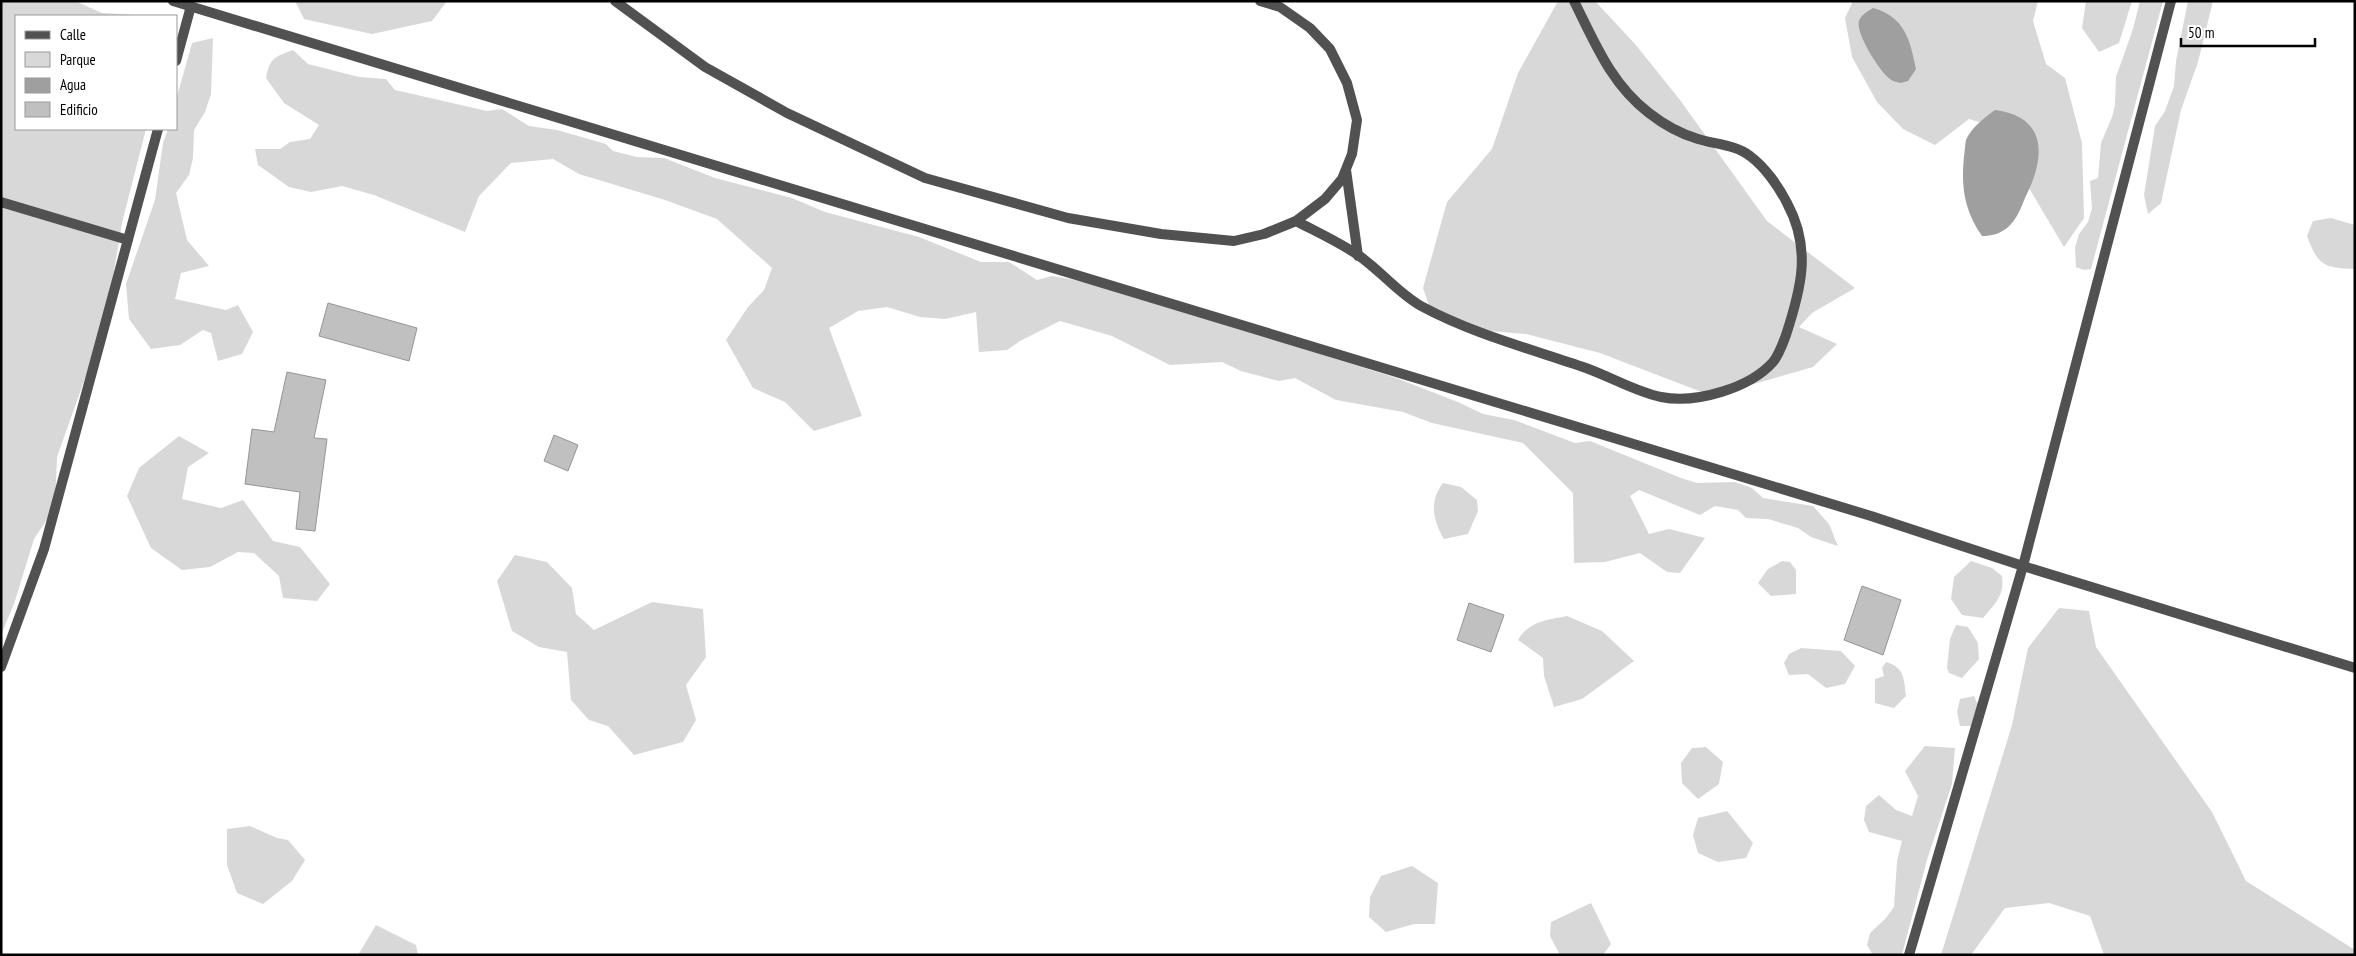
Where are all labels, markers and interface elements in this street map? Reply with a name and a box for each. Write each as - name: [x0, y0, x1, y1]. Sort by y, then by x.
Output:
- legend: [15, 15, 178, 130]
- scale bar: [2181, 15, 2315, 47]
- text: 50 m: [2188, 23, 2214, 42]
- text: Calle: [60, 25, 86, 44]
- text: Parque: [60, 50, 96, 69]
- text: Agua: [60, 75, 86, 94]
- text: Edificio: [60, 100, 98, 119]

